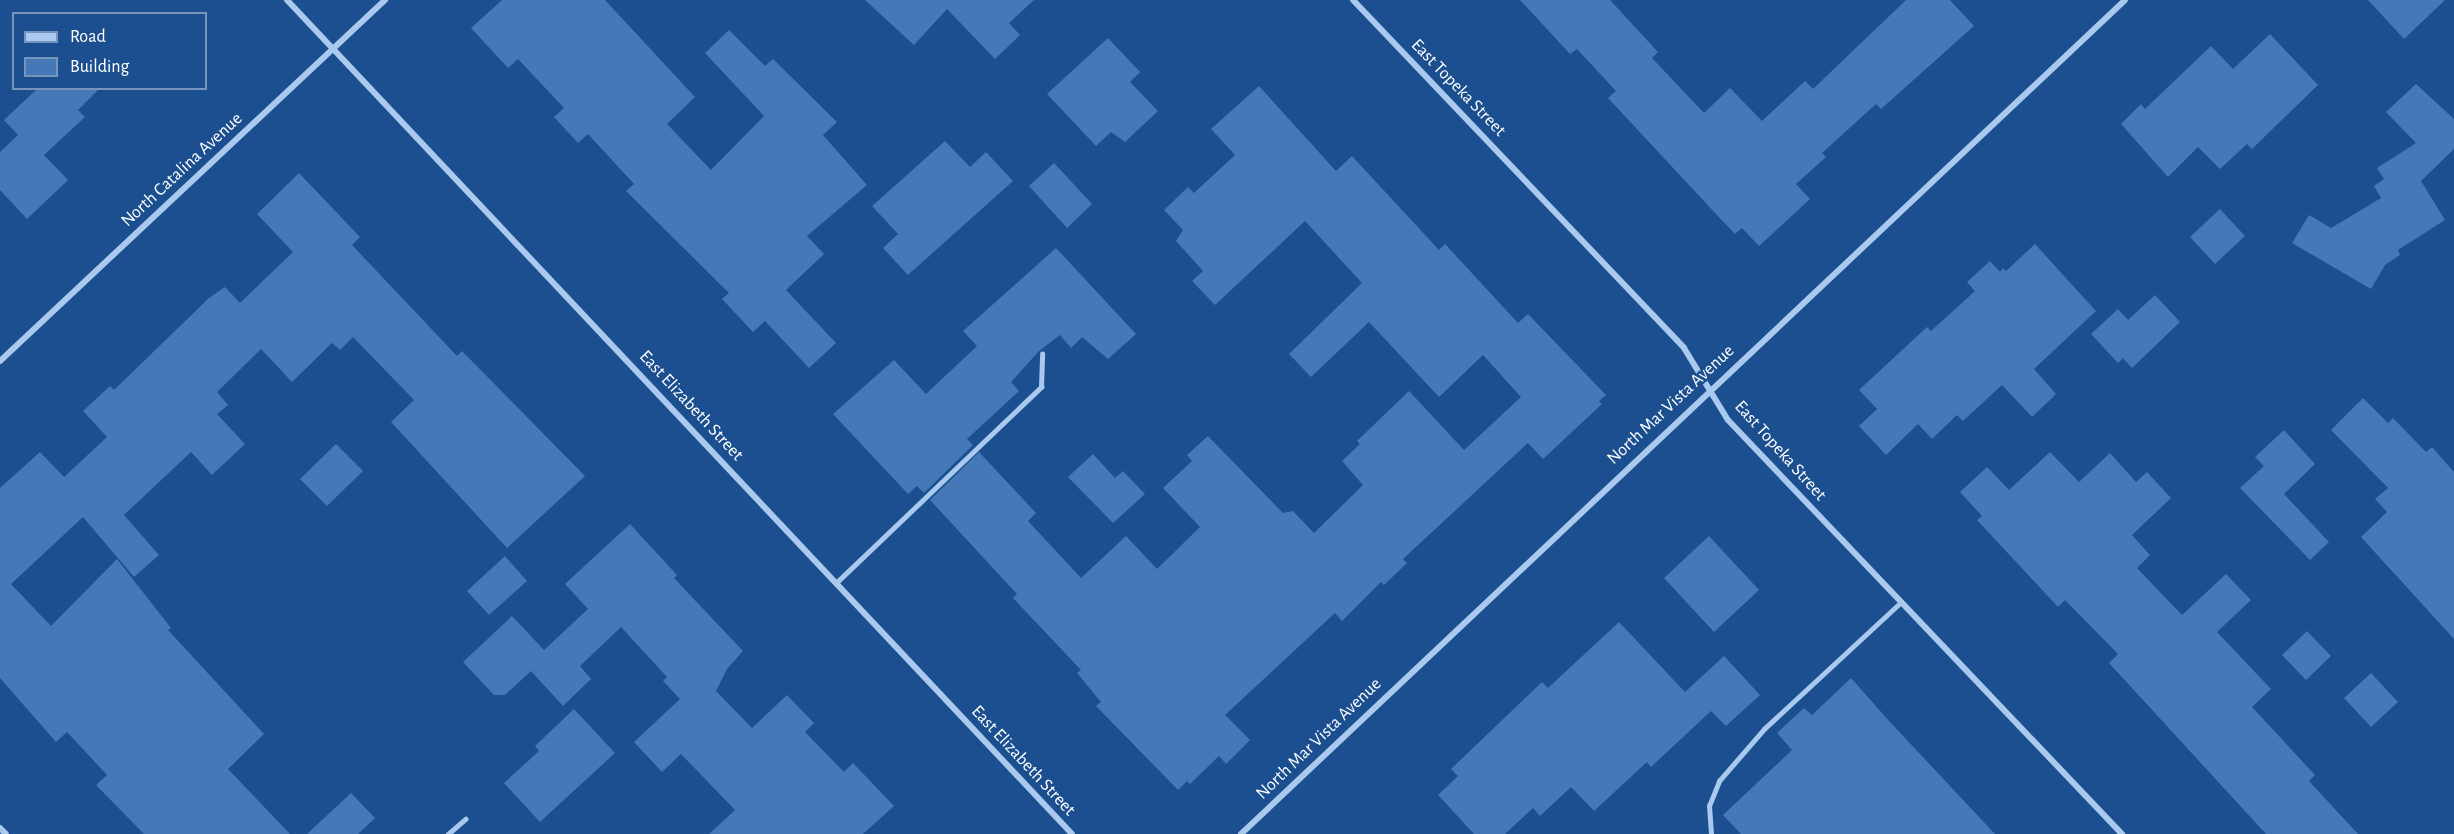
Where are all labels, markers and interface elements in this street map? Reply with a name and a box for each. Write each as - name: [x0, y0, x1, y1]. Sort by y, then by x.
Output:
- legend: [12, 12, 207, 90]
- text: Road: [70, 28, 106, 46]
- street label: East Topeka Street: [1406, 35, 1510, 141]
- text: Building: [70, 58, 129, 76]
- street label: North Catalina Avenue: [117, 108, 247, 232]
- street label: North Mar Vista Avenue: [1603, 340, 1739, 470]
- street label: East Elizabeth Street: [634, 346, 748, 466]
- street label: East Topeka Street: [1729, 396, 1831, 506]
- street label: North Mar Vista Avenue: [1252, 674, 1386, 804]
- street label: East Elizabeth Street: [966, 701, 1080, 821]

